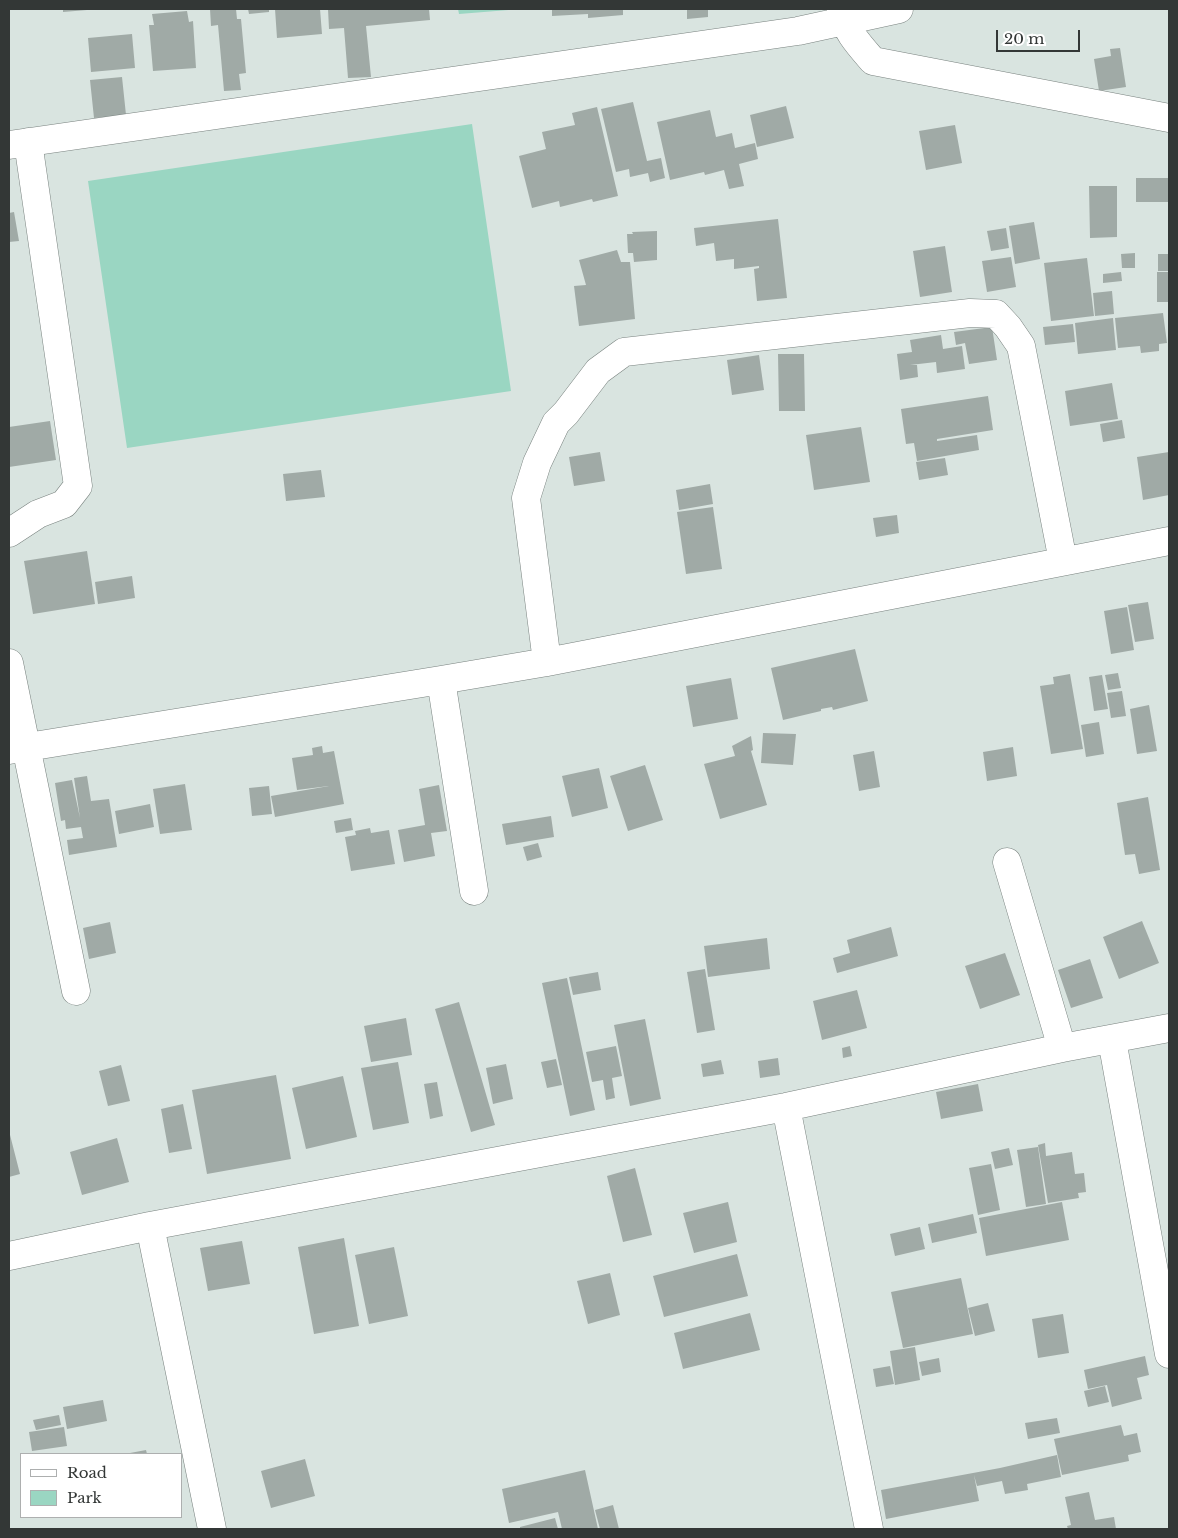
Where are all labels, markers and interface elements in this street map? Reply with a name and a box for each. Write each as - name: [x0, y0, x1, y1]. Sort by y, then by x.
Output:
- scale bar: [998, 20, 1082, 52]
- text: 20 m: [1004, 29, 1044, 48]
- legend: [20, 1453, 182, 1518]
- text: Road: [67, 1463, 107, 1482]
- text: Park: [67, 1488, 102, 1507]

